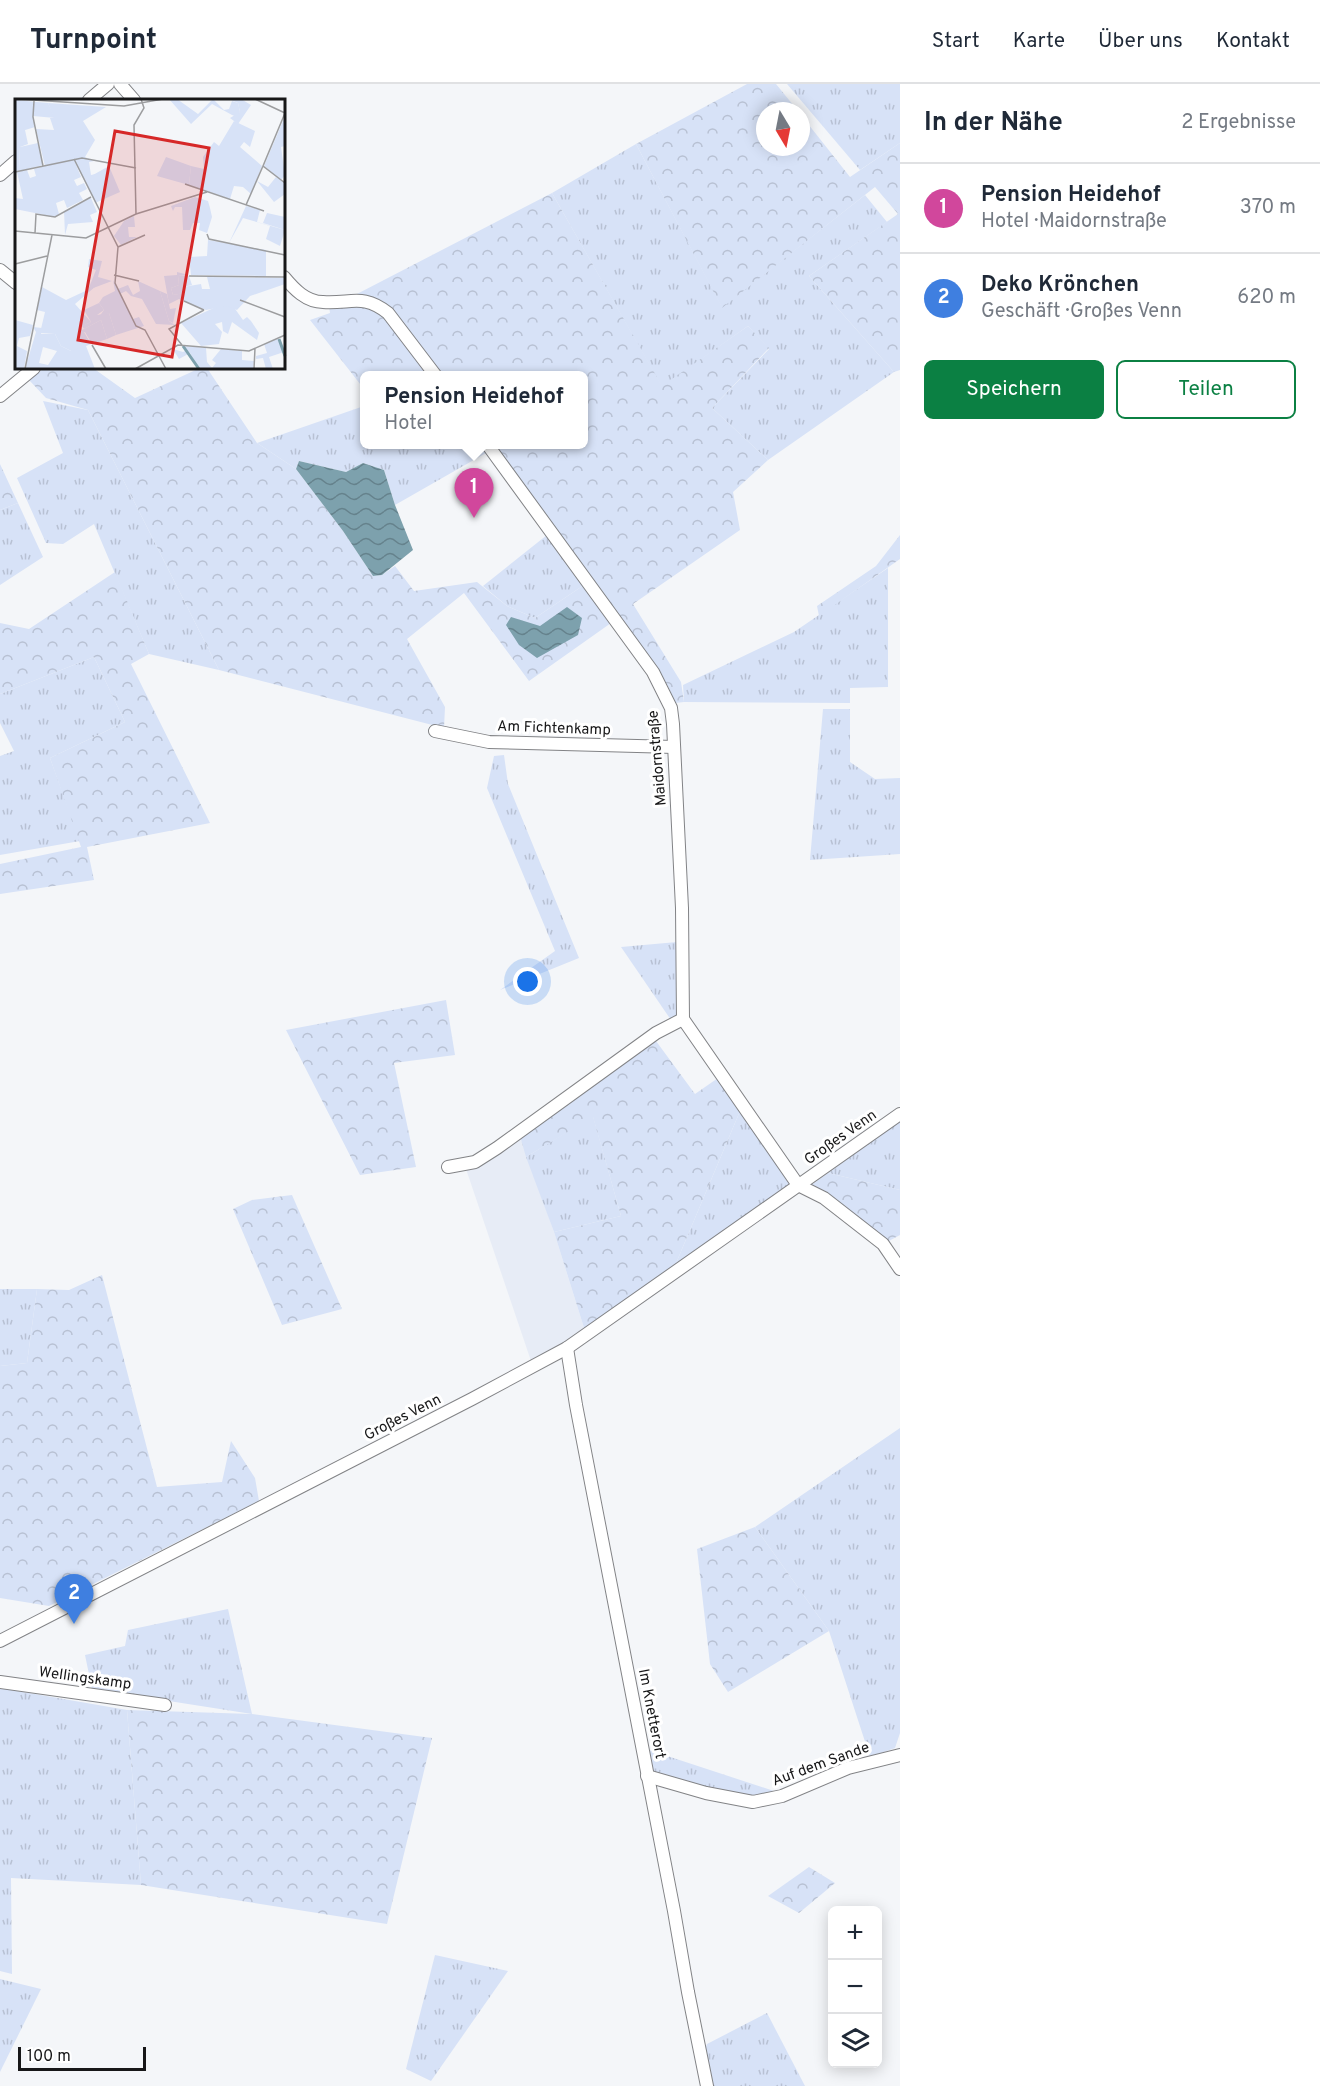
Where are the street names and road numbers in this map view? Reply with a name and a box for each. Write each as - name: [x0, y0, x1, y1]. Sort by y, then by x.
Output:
- street label: Maidornstraße: [644, 709, 672, 807]
- street label: Am Fichtenkamp: [497, 718, 611, 740]
- street label: Großes Venn: [801, 1106, 881, 1170]
- street label: Großes Venn: [361, 1390, 445, 1446]
- street label: Wellingskamp: [38, 1663, 132, 1695]
- street label: Im Knetterort: [633, 1667, 669, 1761]
- street label: Auf dem Sande: [770, 1739, 872, 1791]

